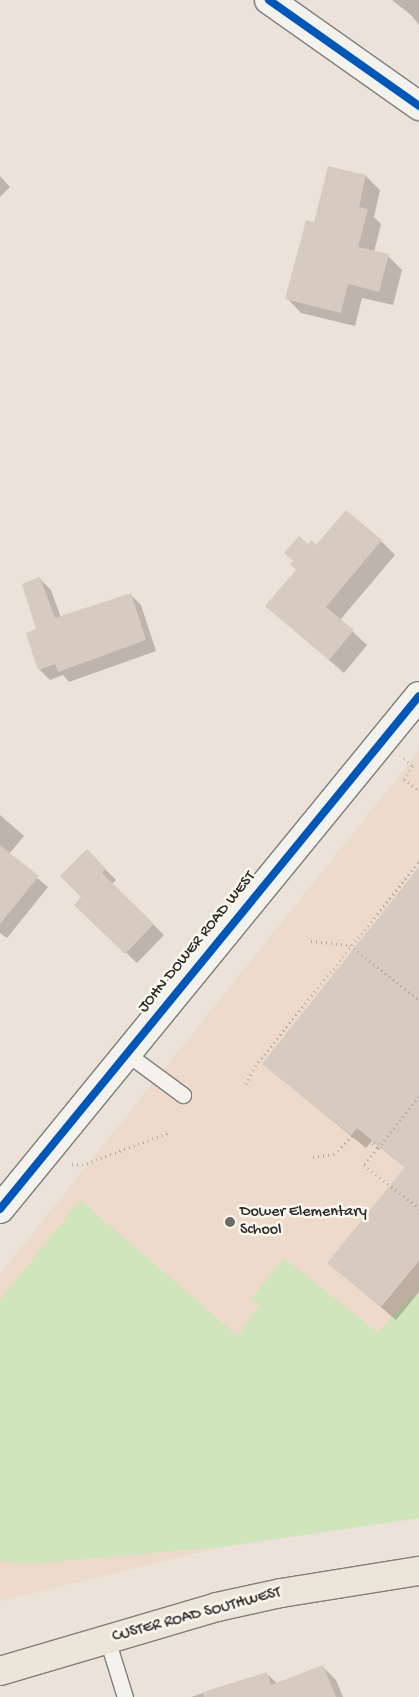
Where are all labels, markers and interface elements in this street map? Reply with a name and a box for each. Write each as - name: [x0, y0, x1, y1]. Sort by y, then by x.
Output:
- street label: JOHN DOWER ROAD WEST: [135, 869, 261, 1017]
- place label: Dower Elementary School: [240, 1203, 367, 1241]
- marker: Dower Elementary School: [224, 1216, 236, 1228]
- street label: CUSTER ROAD SOUTHWEST: [110, 1584, 284, 1648]

